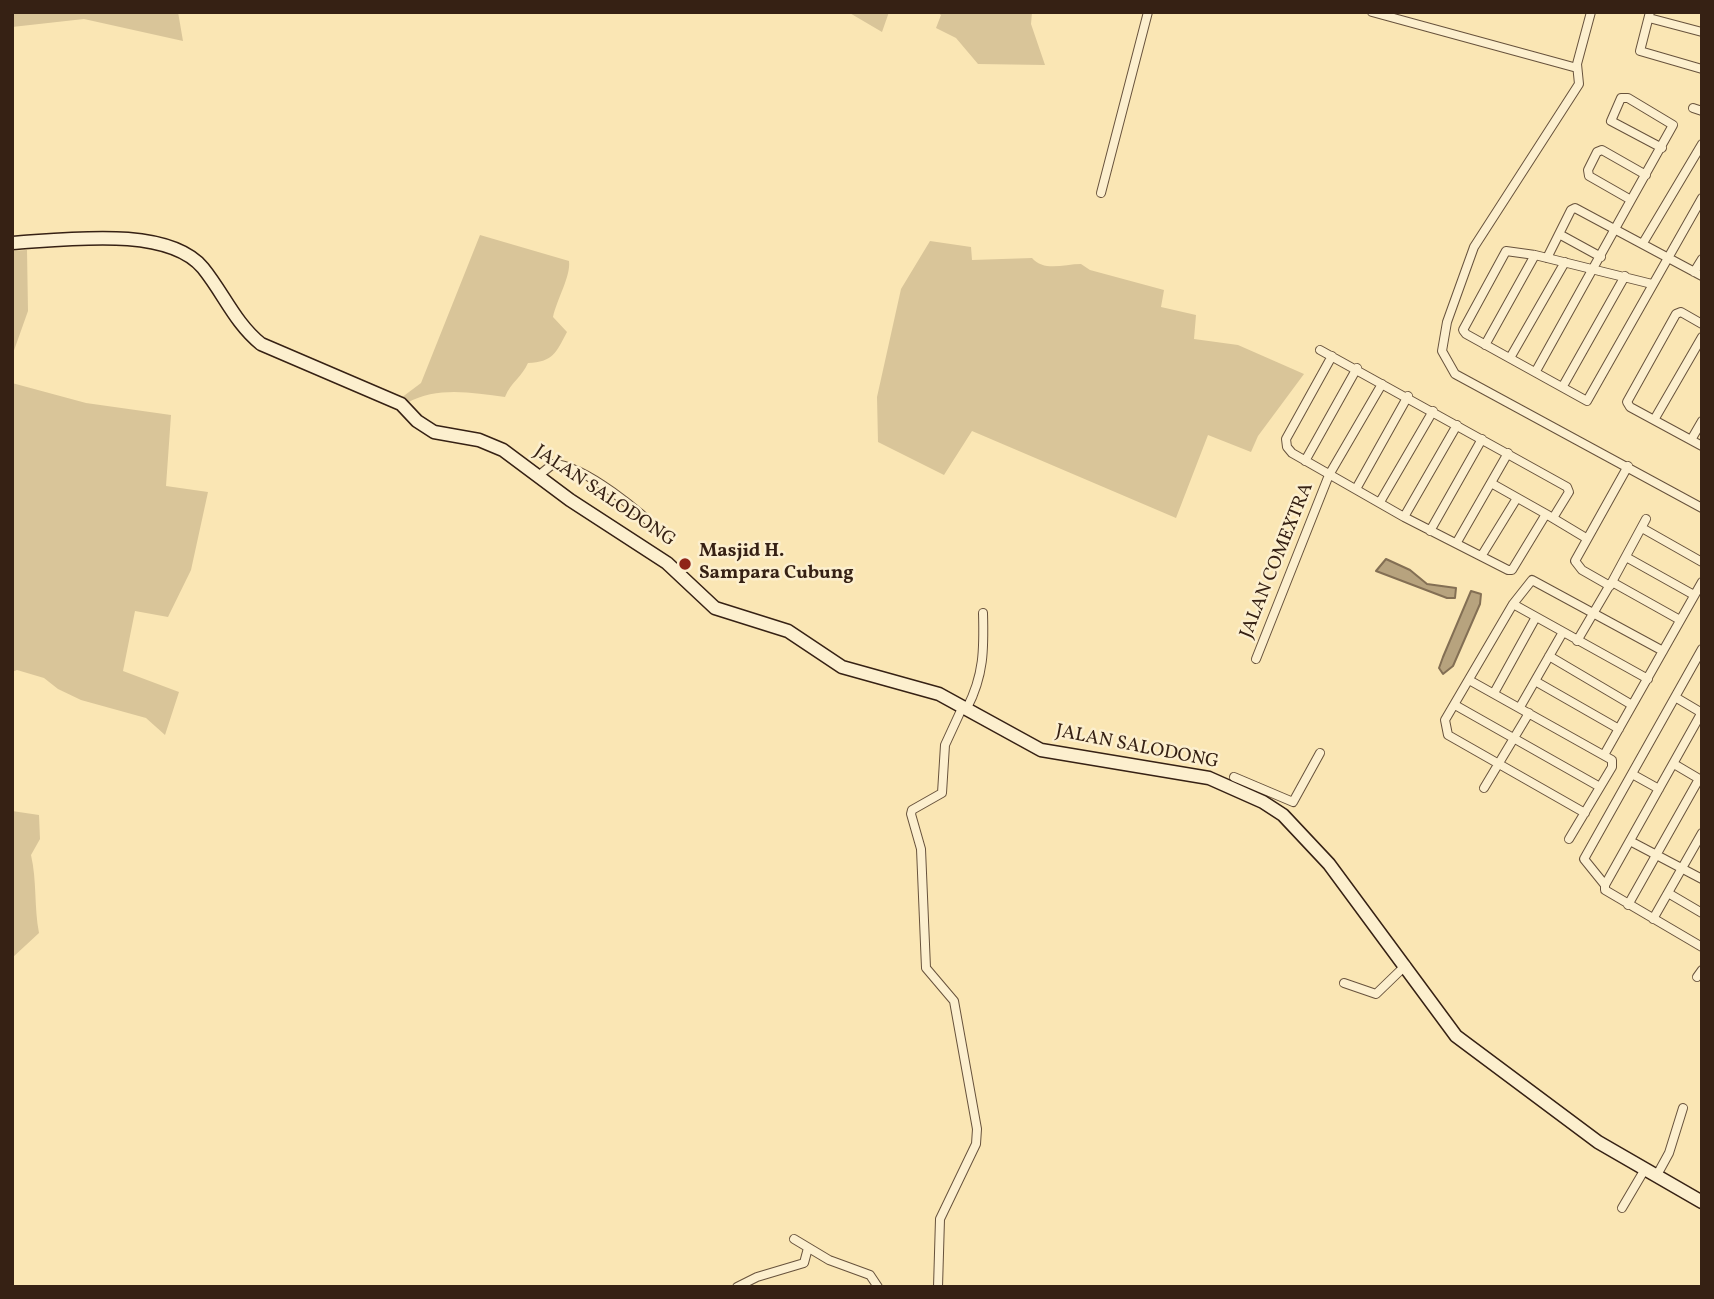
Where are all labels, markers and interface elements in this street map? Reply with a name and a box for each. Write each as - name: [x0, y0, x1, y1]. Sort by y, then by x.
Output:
- street label: JALAN SALODONG: [529, 441, 679, 553]
- street label: JALAN COMEXTRA: [1236, 480, 1320, 642]
- place label: Masjid H. Sampara Cubung: [699, 542, 854, 586]
- marker: Masjid H. Sampara Cubung: [677, 556, 693, 572]
- street label: JALAN SALODONG: [1054, 721, 1220, 775]

